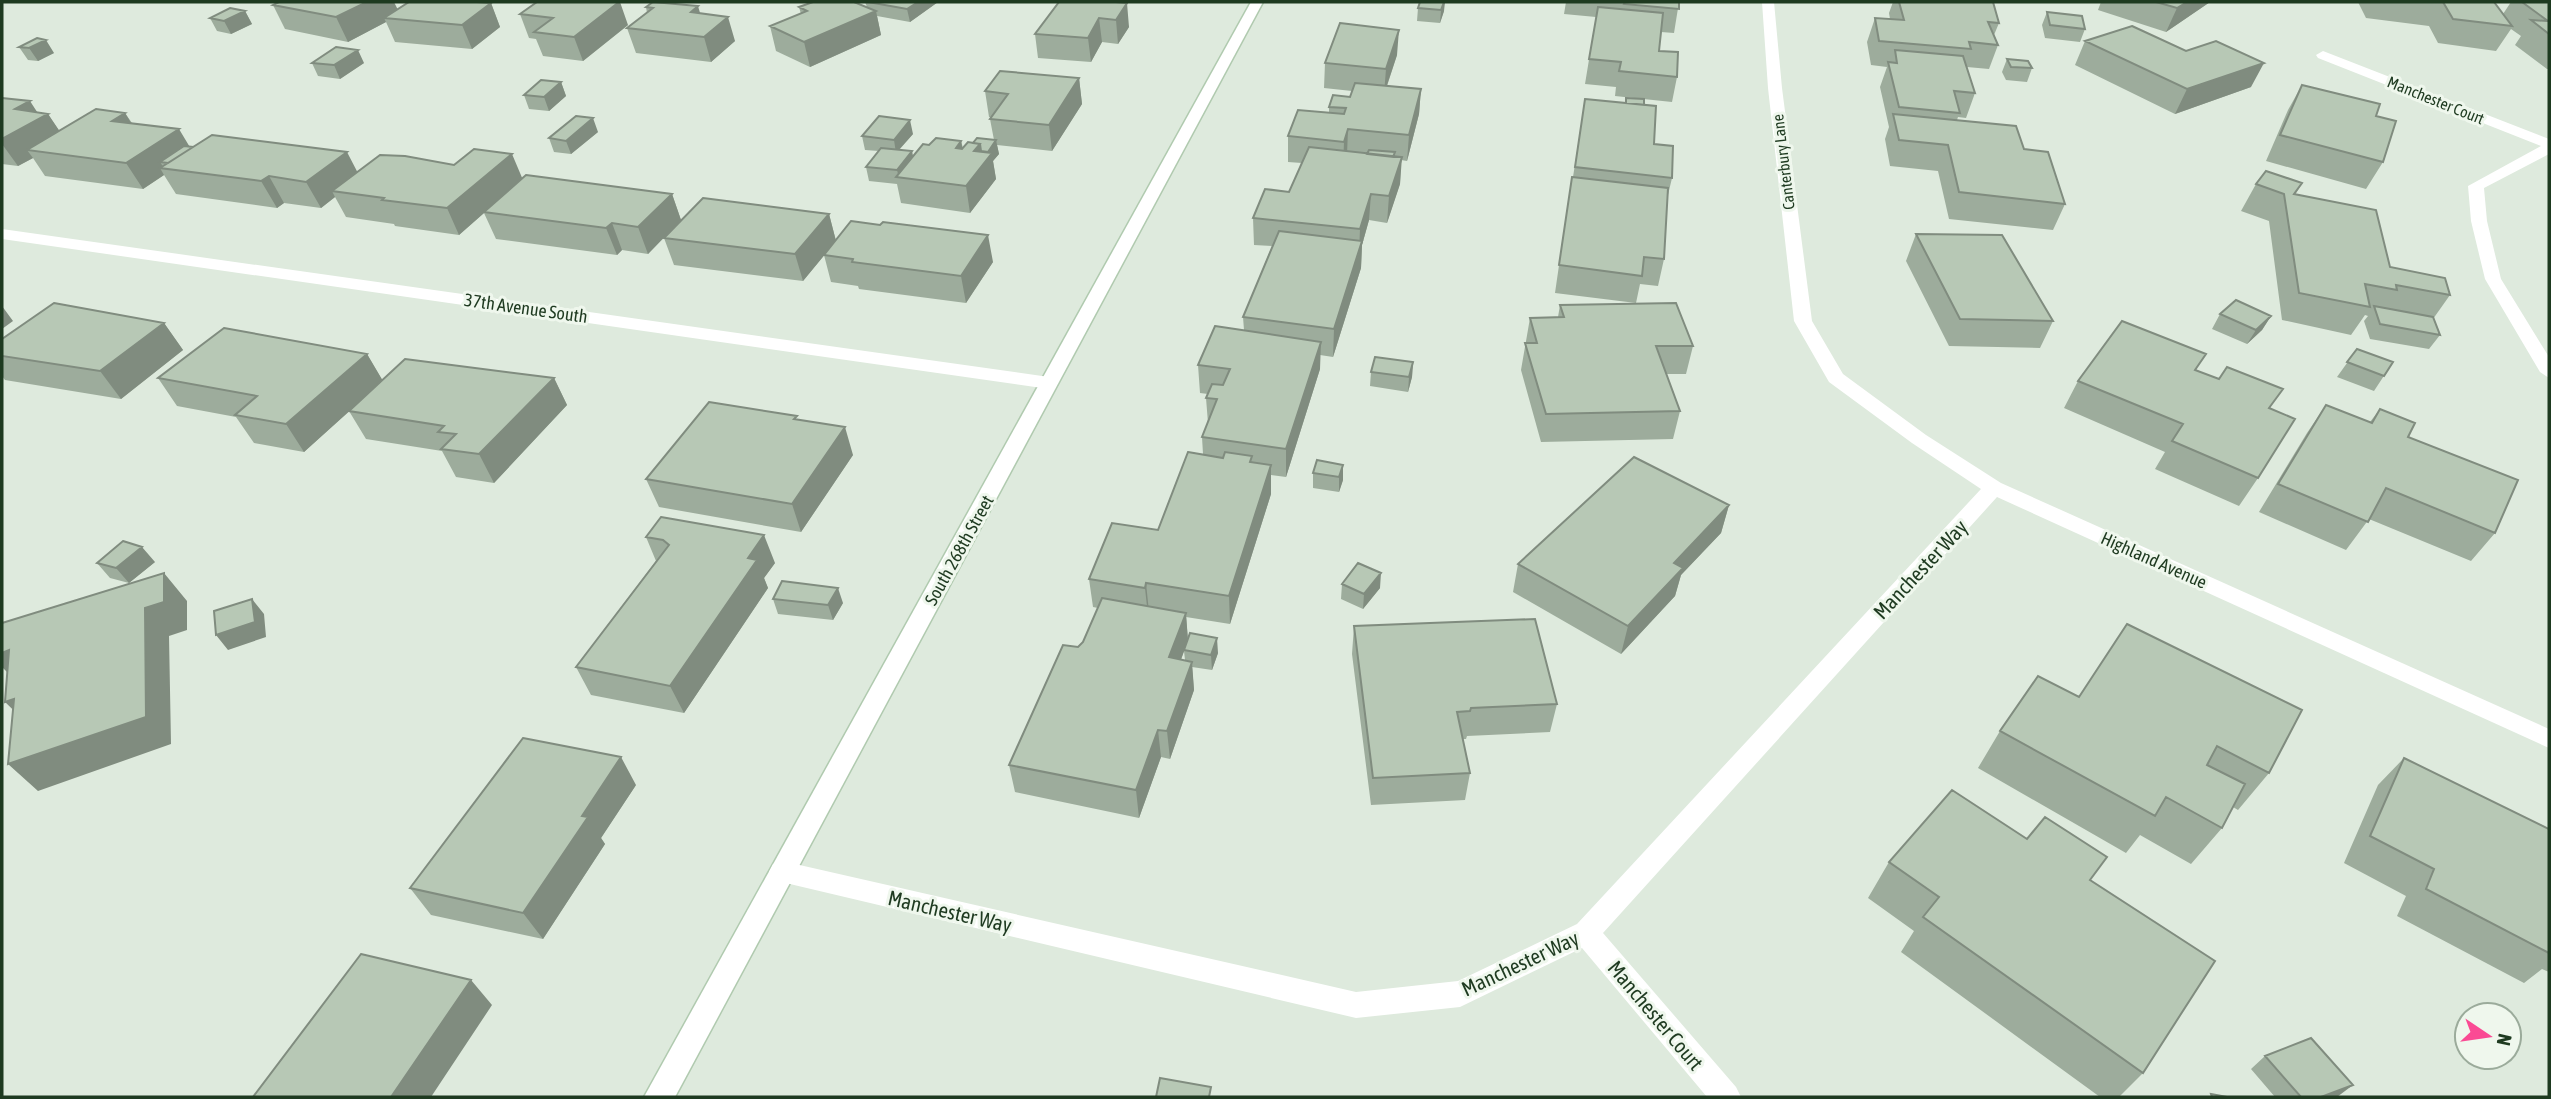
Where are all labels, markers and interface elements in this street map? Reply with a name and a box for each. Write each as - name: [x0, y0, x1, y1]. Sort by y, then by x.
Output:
- street label: Manchester Court: [2385, 72, 2487, 128]
- street label: Canterbury Lane: [1768, 113, 1799, 211]
- street label: 37th Avenue South: [463, 289, 589, 327]
- street label: South 268th Street: [920, 491, 998, 609]
- street label: Manchester Way: [1868, 514, 1972, 623]
- street label: Highland Avenue: [2098, 527, 2210, 593]
- street label: Manchester Way: [886, 885, 1015, 937]
- street label: Manchester Way: [1458, 925, 1583, 1001]
- street label: Manchester Court: [1603, 956, 1709, 1074]
- north arrow: [2453, 1001, 2523, 1071]
- text: N: [2493, 1032, 2517, 1048]

